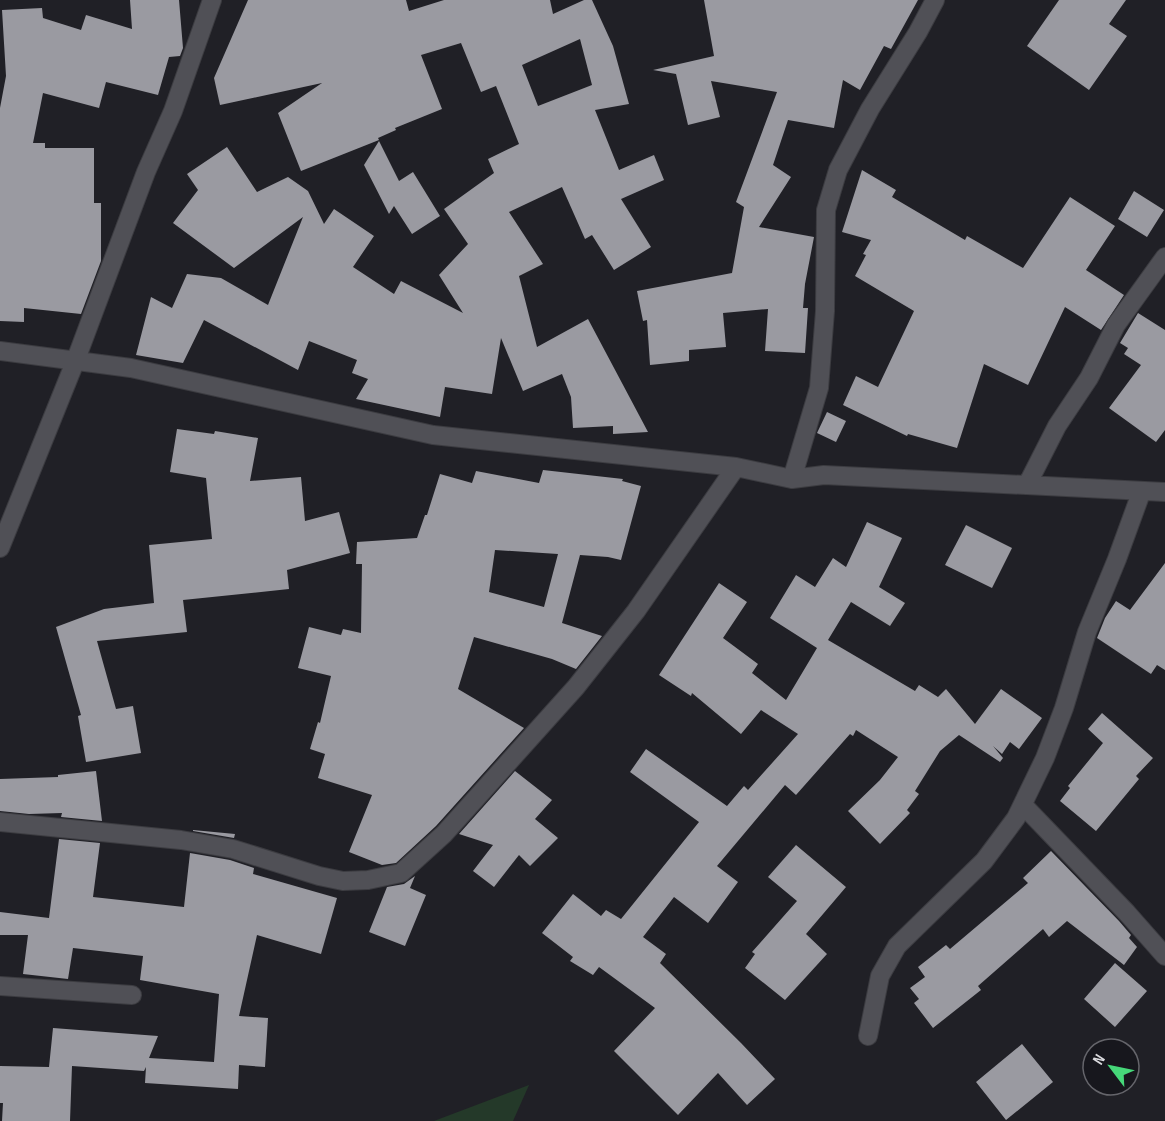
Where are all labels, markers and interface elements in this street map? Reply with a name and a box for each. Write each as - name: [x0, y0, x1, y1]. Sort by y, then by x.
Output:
- north arrow: [1081, 1037, 1141, 1097]
- text: N: [1089, 1051, 1110, 1069]

